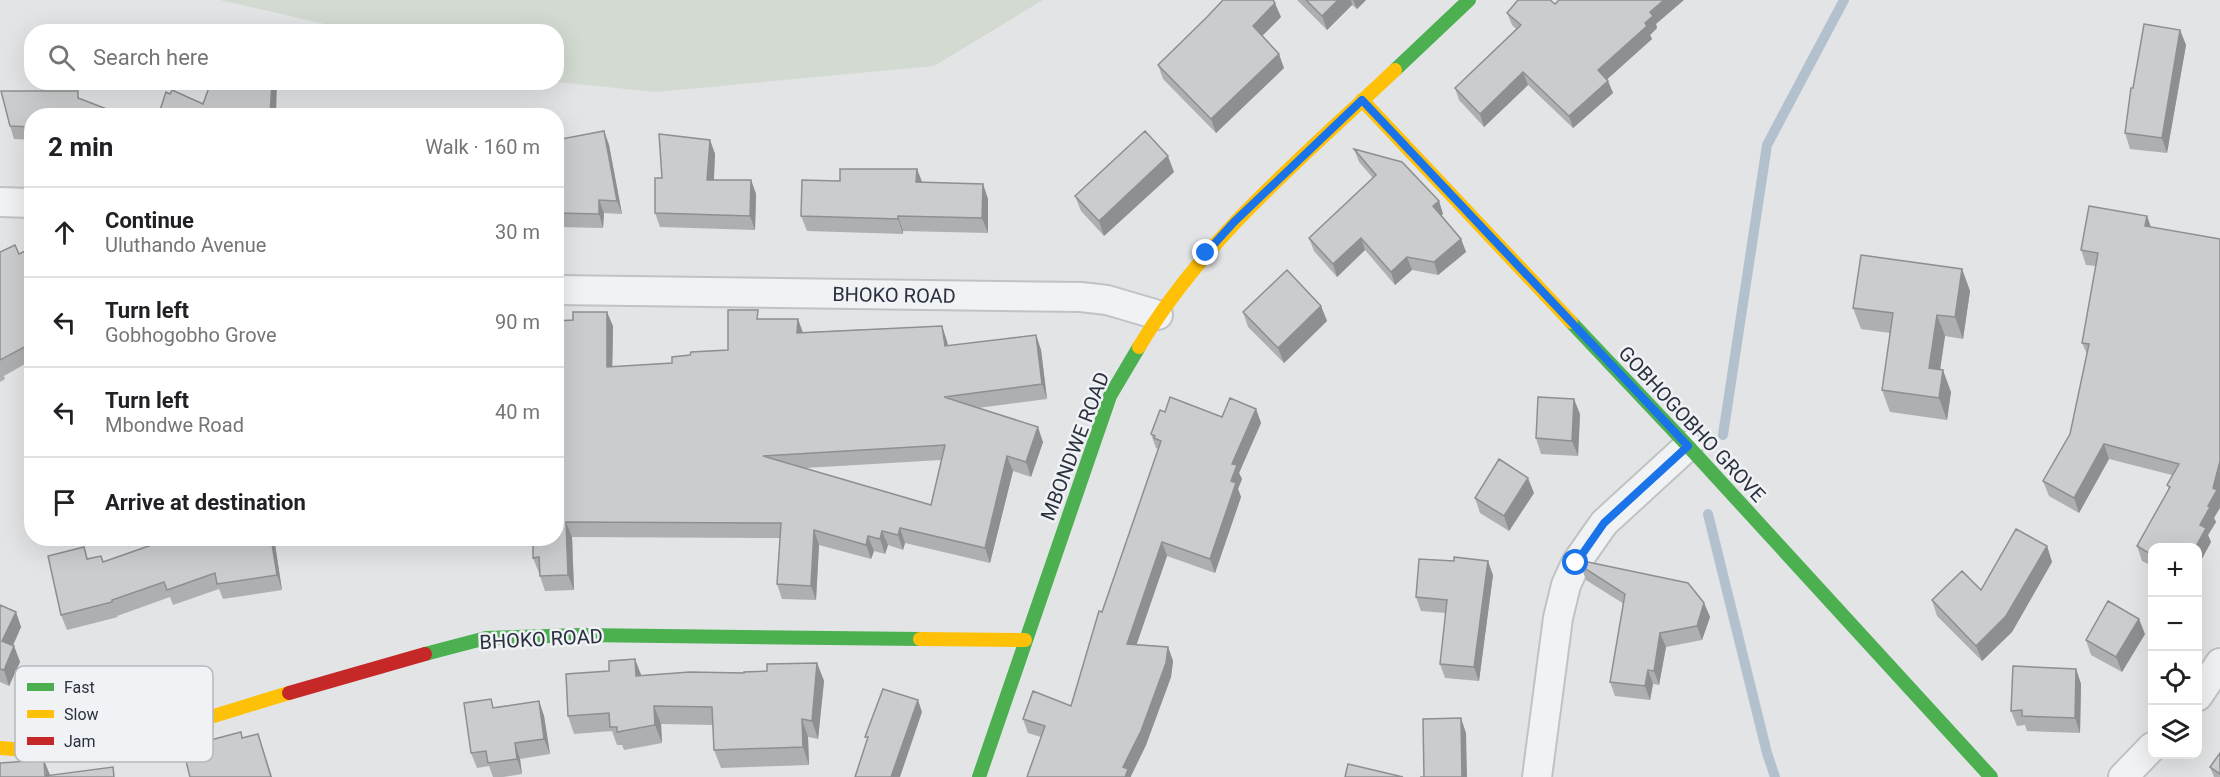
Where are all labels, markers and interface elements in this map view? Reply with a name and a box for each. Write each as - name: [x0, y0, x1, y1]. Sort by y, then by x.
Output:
- search box: [24, 24, 564, 90]
- icon: search: [45, 41, 78, 74]
- text: Search here: [93, 45, 209, 70]
- text: 2 min: [48, 132, 113, 162]
- text: Walk · 160 m: [425, 135, 540, 159]
- text: Continue: [105, 208, 194, 233]
- icon: ahead: [48, 216, 81, 249]
- text: 30 m: [495, 220, 540, 244]
- text: Uluthando Avenue: [105, 233, 266, 257]
- route end: [1192, 239, 1218, 265]
- street label: BHOKO ROAD: [832, 282, 956, 308]
- text: Turn left: [105, 298, 189, 323]
- icon: left: [48, 306, 81, 339]
- text: 90 m: [495, 310, 540, 334]
- text: Gobhogobho Grove: [105, 323, 277, 347]
- street label: GOBHOGOBHO GROVE: [1614, 341, 1770, 507]
- street label: MBONDWE ROAD: [1036, 368, 1114, 524]
- text: Turn left: [105, 388, 189, 413]
- icon: left: [48, 396, 81, 429]
- text: 40 m: [495, 400, 540, 424]
- text: Mbondwe Road: [105, 413, 244, 437]
- icon: arrive: [48, 486, 81, 519]
- text: Arrive at destination: [105, 490, 306, 515]
- map controls: [2148, 543, 2202, 759]
- button: +: [2148, 543, 2202, 597]
- route start: [1562, 549, 1588, 575]
- button: −: [2148, 597, 2202, 651]
- street label: BHOKO ROAD: [479, 624, 603, 654]
- button: locate: [2148, 651, 2202, 705]
- legend: [15, 666, 213, 762]
- text: Fast: [64, 678, 95, 697]
- text: Slow: [64, 705, 99, 724]
- button: layers: [2148, 705, 2202, 759]
- text: Jam: [64, 732, 96, 751]

